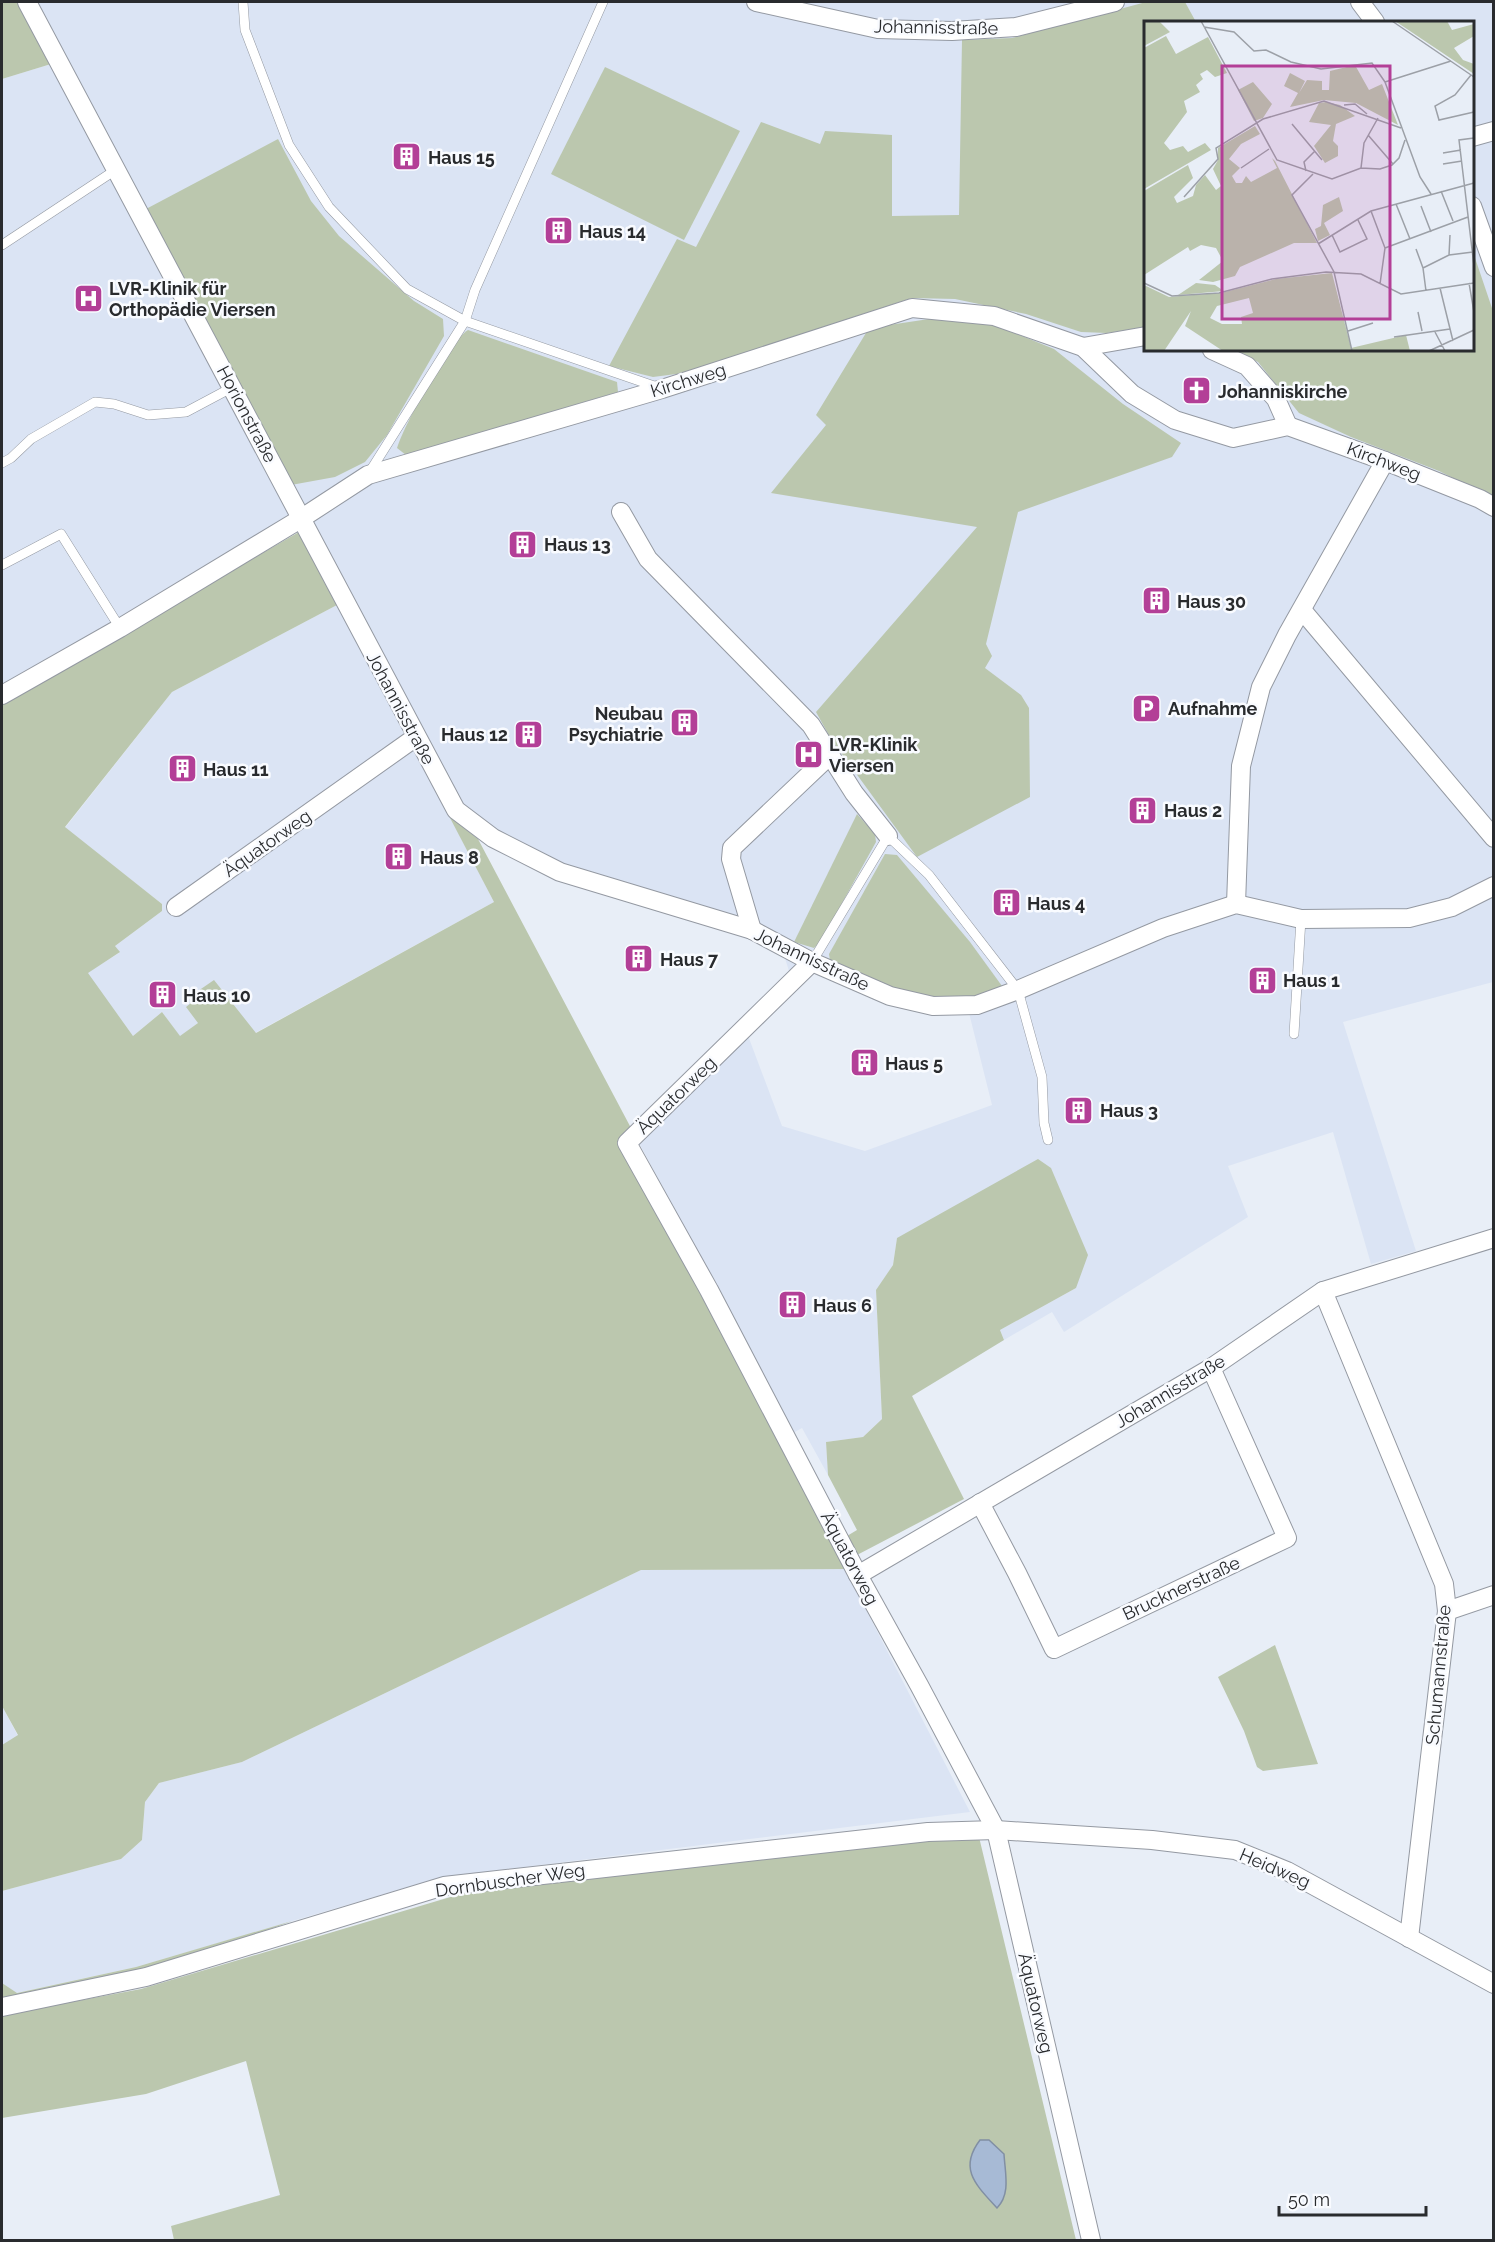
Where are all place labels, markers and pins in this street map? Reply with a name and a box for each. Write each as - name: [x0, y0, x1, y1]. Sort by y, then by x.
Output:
- building icon: Haus 15: [391, 141, 423, 173]
- place label: Haus 15: [428, 147, 495, 168]
- building icon: Haus 14: [542, 215, 574, 247]
- place label: Haus 14: [579, 221, 646, 242]
- place label: LVR-Klinik für Orthopädie Viersen: [109, 278, 276, 320]
- hospital icon: LVR-Klinik für Orthopädie Viersen: [72, 282, 104, 314]
- church icon: Johanniskirche: [1181, 375, 1213, 407]
- place label: Johanniskirche: [1218, 381, 1348, 402]
- building icon: Haus 13: [507, 528, 539, 560]
- place label: Haus 13: [544, 534, 611, 555]
- building icon: Haus 30: [1140, 585, 1172, 617]
- place label: Haus 30: [1177, 591, 1246, 612]
- parking icon: Aufnahme: [1131, 692, 1163, 724]
- place label: Aufnahme: [1168, 698, 1258, 719]
- place label: Neubau Psychiatrie: [569, 703, 663, 745]
- building icon: Neubau Psychiatrie: [668, 707, 700, 739]
- building icon: Haus 12: [513, 718, 545, 750]
- place label: Haus 12: [441, 724, 508, 745]
- place label: LVR-Klinik Viersen: [829, 734, 918, 776]
- hospital icon: LVR-Klinik Viersen: [792, 738, 824, 770]
- building icon: Haus 11: [166, 753, 198, 785]
- place label: Haus 11: [203, 759, 269, 780]
- building icon: Haus 2: [1127, 794, 1159, 826]
- place label: Haus 2: [1164, 800, 1222, 821]
- building icon: Haus 8: [383, 841, 415, 873]
- place label: Haus 8: [420, 847, 479, 868]
- building icon: Haus 4: [990, 887, 1022, 919]
- place label: Haus 4: [1027, 893, 1085, 914]
- building icon: Haus 7: [623, 943, 655, 975]
- place label: Haus 7: [660, 949, 719, 970]
- building icon: Haus 1: [1246, 964, 1278, 996]
- place label: Haus 1: [1283, 970, 1340, 991]
- building icon: Haus 10: [146, 979, 178, 1011]
- place label: Haus 10: [183, 985, 251, 1006]
- building icon: Haus 5: [848, 1047, 880, 1079]
- place label: Haus 5: [885, 1053, 943, 1074]
- building icon: Haus 3: [1063, 1094, 1095, 1126]
- place label: Haus 3: [1100, 1100, 1158, 1121]
- building icon: Haus 6: [776, 1289, 808, 1321]
- place label: Haus 6: [813, 1295, 872, 1316]

